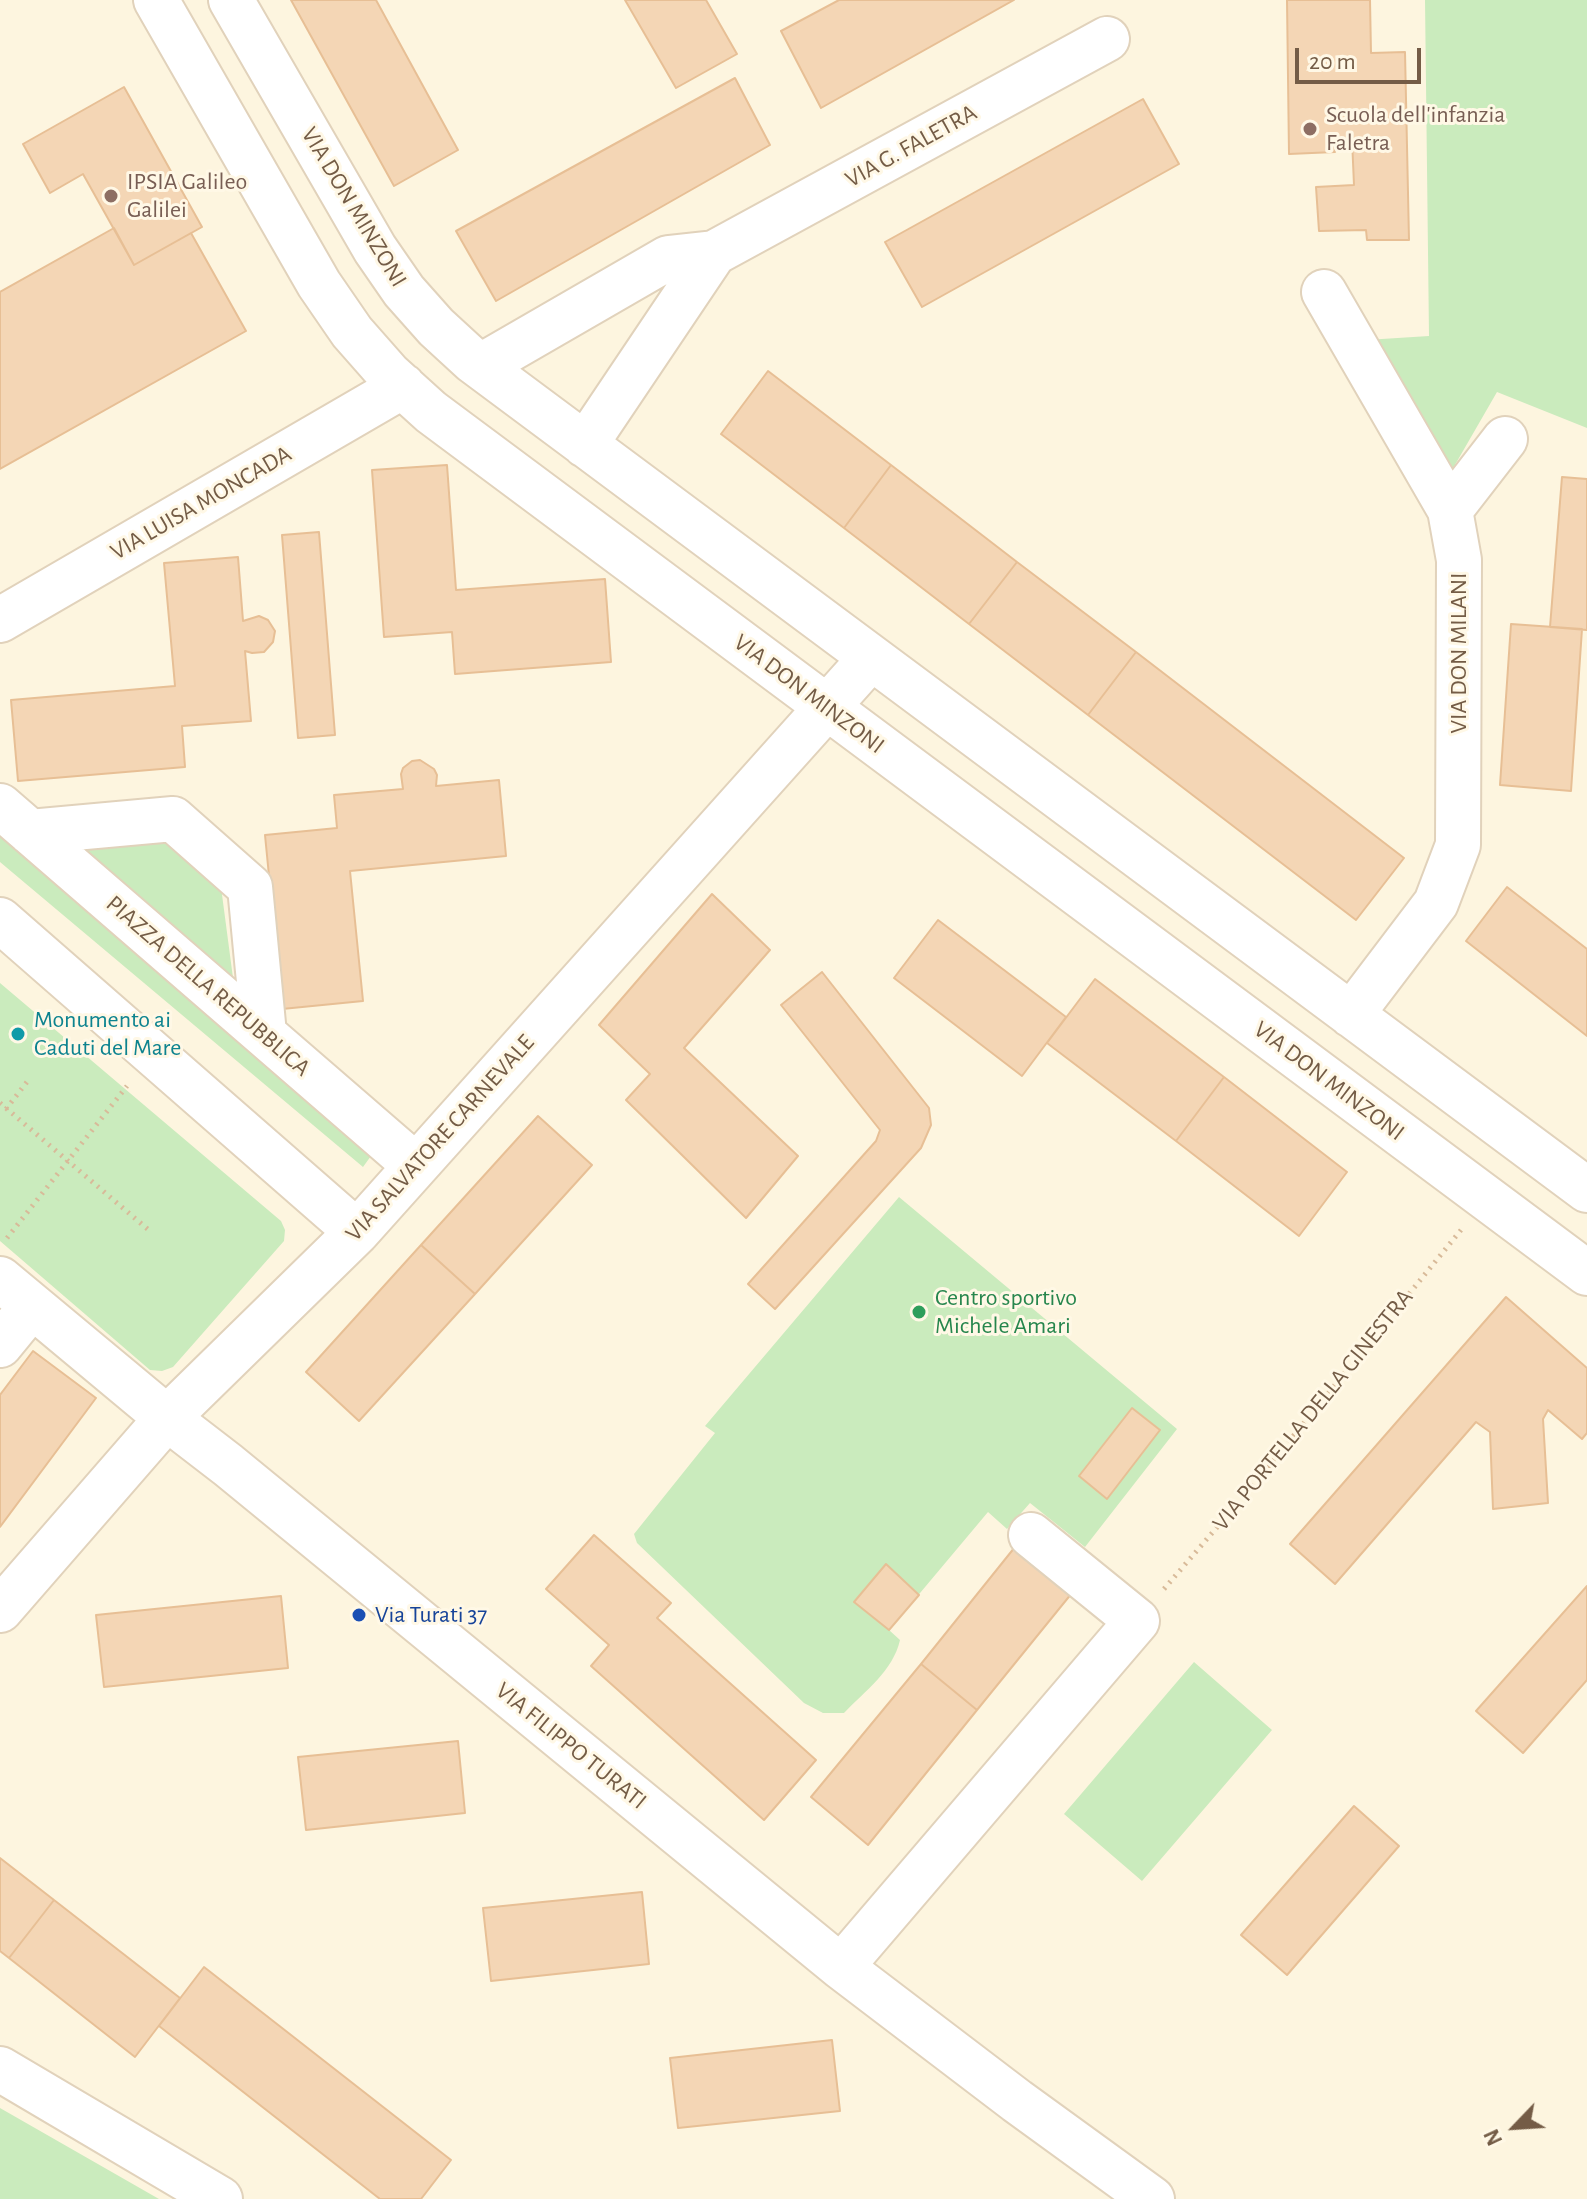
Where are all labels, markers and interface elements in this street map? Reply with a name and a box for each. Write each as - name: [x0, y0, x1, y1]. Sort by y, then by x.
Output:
- scale bar: [1299, 32, 1425, 82]
- text: 20 m: [1309, 50, 1356, 74]
- street label: VIA G. FALETRA: [840, 98, 982, 194]
- place label: Scuola dell'infanzia Faletra: [1326, 101, 1505, 157]
- marker: Scuola dell'infanzia Faletra: [1301, 120, 1319, 138]
- street label: VIA DON MINZONI: [295, 122, 413, 292]
- place label: IPSIA Galileo Galilei: [127, 168, 247, 224]
- marker: IPSIA Galileo Galilei: [102, 187, 120, 205]
- street label: VIA LUISA MONCADA: [105, 440, 297, 566]
- street label: VIA DON MILANI: [1445, 573, 1473, 733]
- street label: VIA DON MINZONI: [728, 628, 890, 760]
- street label: PIAZZA DELLA REPUBBLICA: [100, 889, 316, 1083]
- place label: Monumento ai Caduti del Mare: [34, 1006, 181, 1062]
- street label: VIA DON MINZONI: [1248, 1015, 1410, 1147]
- marker: Monumento ai Caduti del Mare: [9, 1025, 27, 1043]
- street label: VIA SALVATORE CARNEVALE: [340, 1029, 540, 1247]
- street label: VIA PORTELLA DELLA GINESTRA: [1207, 1283, 1419, 1537]
- place label: Centro sportivo Michele Amari: [935, 1284, 1077, 1340]
- marker: Centro sportivo Michele Amari: [910, 1303, 928, 1321]
- place label: Via Turati 37: [375, 1601, 487, 1629]
- marker: Via Turati 37: [350, 1606, 368, 1624]
- street label: VIA FILIPPO TURATI: [490, 1676, 652, 1816]
- north arrow: [1475, 2087, 1555, 2167]
- text: N: [1480, 2126, 1506, 2149]

